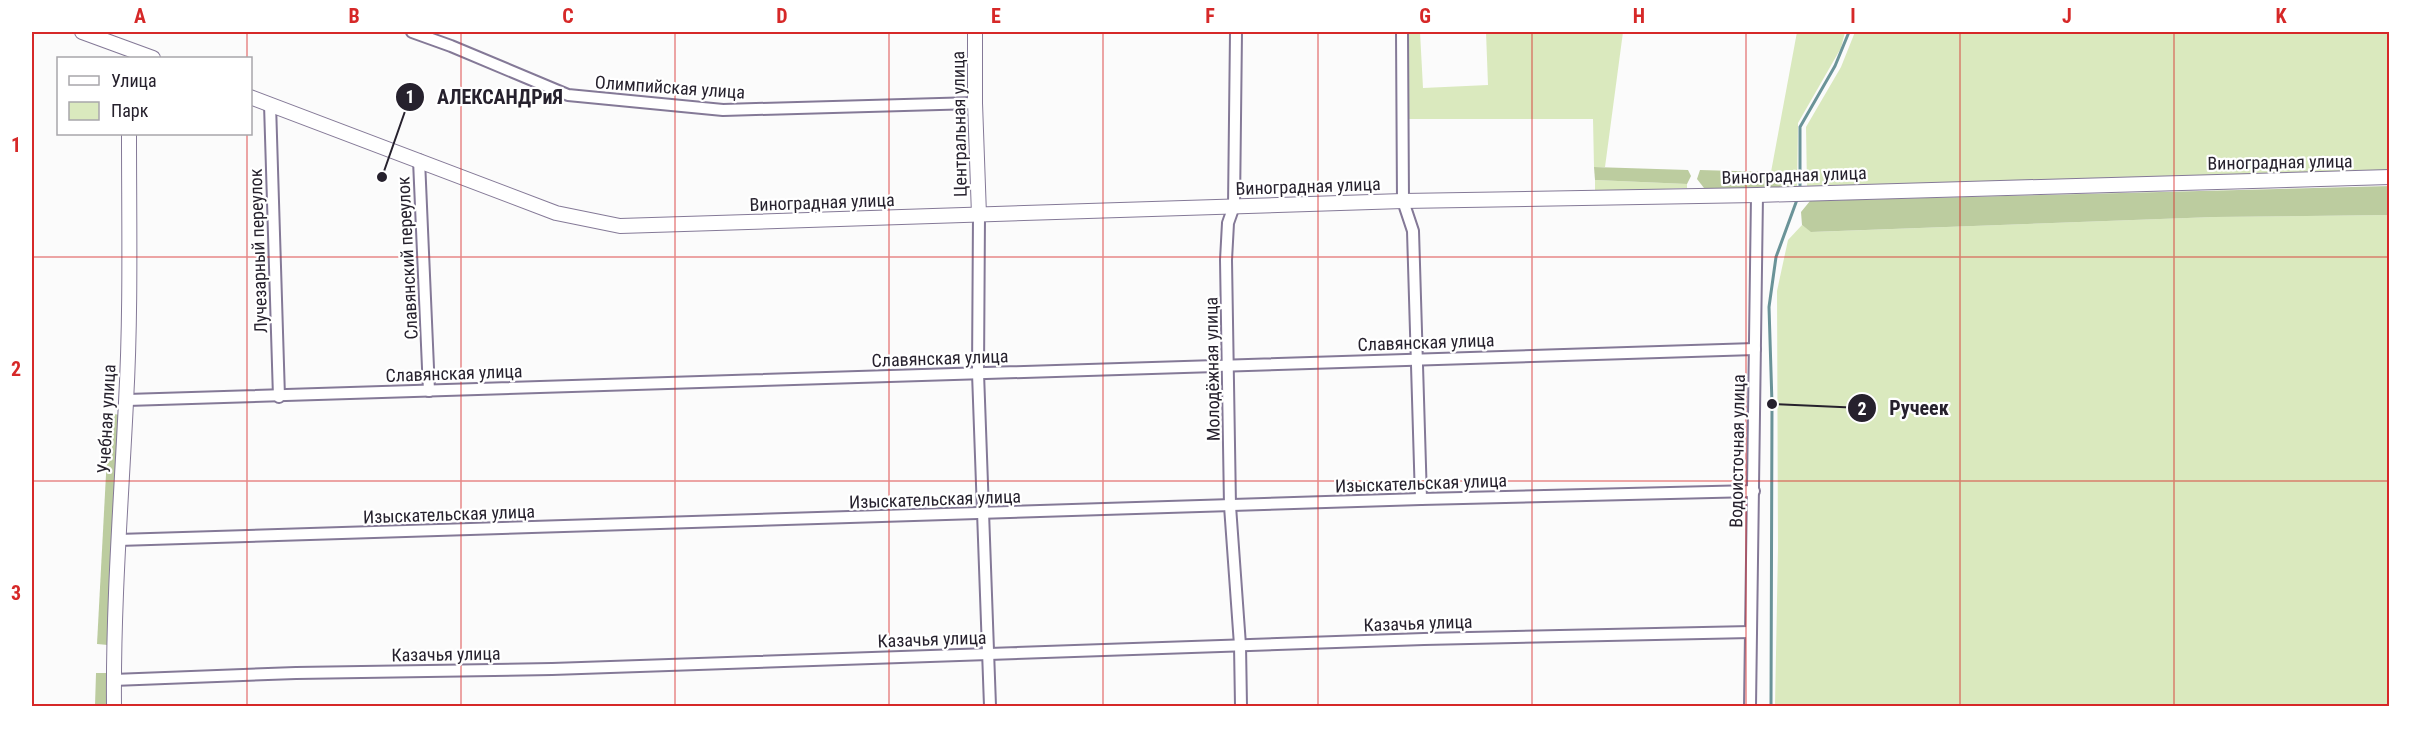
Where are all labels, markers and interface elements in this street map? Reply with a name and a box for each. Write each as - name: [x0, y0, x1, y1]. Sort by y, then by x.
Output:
- text: A: [134, 4, 146, 28]
- text: B: [348, 4, 360, 28]
- text: C: [562, 4, 574, 28]
- text: D: [776, 4, 788, 28]
- text: E: [991, 4, 1001, 28]
- text: F: [1205, 4, 1215, 28]
- text: G: [1419, 4, 1431, 28]
- text: H: [1633, 4, 1645, 28]
- text: I: [1850, 4, 1856, 28]
- text: J: [2062, 4, 2072, 28]
- text: K: [2275, 4, 2287, 28]
- street label: Центральная улица: [947, 51, 971, 197]
- legend: [57, 57, 252, 135]
- text: Улица: [111, 70, 157, 91]
- street label: Олимпийская улица: [594, 71, 746, 103]
- callout: АЛЕКСАНДРиЯ: [395, 78, 575, 116]
- text: АЛЕКСАНДРиЯ: [437, 85, 563, 109]
- text: 1: [405, 86, 415, 107]
- text: Парк: [111, 100, 149, 121]
- text: 1: [11, 133, 21, 157]
- street label: Виноградная улица: [2207, 150, 2353, 174]
- street label: Виноградная улица: [1721, 162, 1867, 188]
- street label: Лучезарный переулок: [245, 168, 271, 334]
- street label: Виноградная улица: [1235, 173, 1381, 199]
- street label: Славянский переулок: [392, 176, 422, 340]
- street label: Виноградная улица: [749, 189, 895, 215]
- street label: Молодёжная улица: [1200, 297, 1224, 441]
- street label: Славянская улица: [1357, 329, 1495, 355]
- street label: Славянская улица: [871, 345, 1009, 371]
- text: 2: [11, 357, 21, 381]
- street label: Славянская улица: [385, 360, 523, 386]
- street label: Учебная улица: [93, 364, 119, 474]
- street label: Водоисточная улица: [1725, 374, 1749, 528]
- callout: Ручеек: [1847, 389, 1960, 427]
- text: Ручеек: [1889, 396, 1949, 420]
- text: 2: [1857, 398, 1867, 419]
- street label: Изыскательская улица: [1335, 470, 1507, 496]
- street label: Изыскательская улица: [849, 486, 1021, 512]
- street label: Изыскательская улица: [363, 501, 535, 527]
- text: 3: [11, 581, 21, 605]
- street label: Казачья улица: [1363, 611, 1473, 635]
- street label: Казачья улица: [877, 627, 987, 651]
- street label: Казачья улица: [391, 643, 501, 665]

